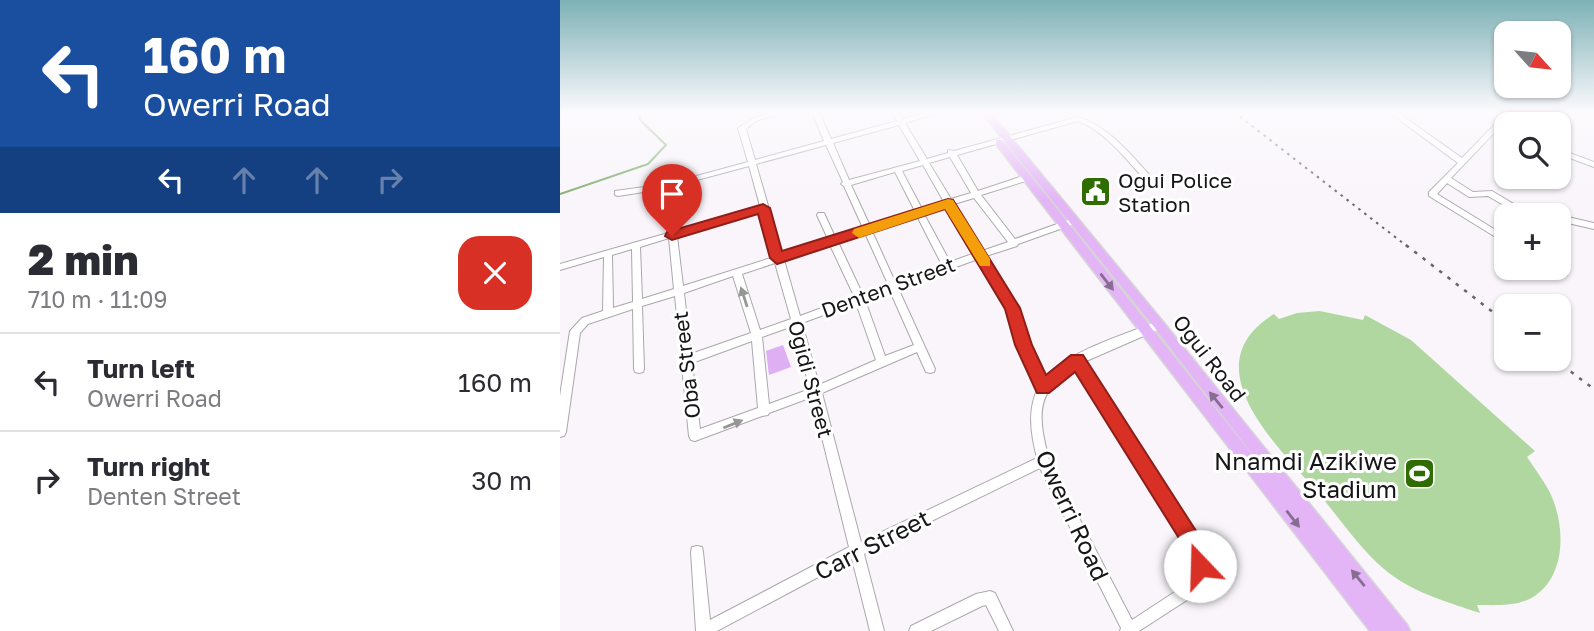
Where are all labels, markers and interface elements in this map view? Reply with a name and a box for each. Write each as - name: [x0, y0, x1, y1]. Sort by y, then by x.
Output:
- north arrow: [1494, 21, 1572, 98]
- map controls: [1494, 21, 1571, 371]
- text: 160 m: [143, 25, 286, 84]
- icon: left: [28, 28, 119, 119]
- text: Owerri Road: [143, 85, 331, 123]
- button: search: [1494, 112, 1571, 189]
- icon: left: [152, 161, 190, 199]
- icon: ahead: [225, 161, 263, 199]
- icon: ahead: [298, 161, 336, 199]
- icon: right: [371, 161, 409, 199]
- pin: [642, 164, 702, 236]
- place label: Ogui Police Station: [1118, 167, 1232, 217]
- icon: arrive: [653, 175, 691, 213]
- public building icon: Ogui Police Station: [1078, 175, 1112, 209]
- button: +: [1494, 203, 1571, 280]
- text: 2 min: [28, 234, 139, 284]
- button: close: [458, 236, 532, 310]
- street label: Denten Street: [818, 251, 958, 323]
- one-way arrow: [1100, 272, 1115, 290]
- text: 710 m · 11:09: [28, 285, 168, 313]
- one-way arrow: [739, 286, 749, 307]
- button: −: [1494, 294, 1571, 371]
- street label: Ogui Road: [1168, 309, 1252, 407]
- street label: Oba Street: [667, 310, 705, 420]
- street label: Ogidi Street: [783, 318, 839, 440]
- text: Turn left: [87, 353, 195, 384]
- icon: left: [28, 363, 66, 401]
- text: 160 m: [458, 367, 532, 398]
- text: Owerri Road: [87, 384, 222, 412]
- one-way arrow: [1209, 391, 1224, 408]
- one-way arrow: [723, 418, 744, 429]
- street label: Owerri Road: [1030, 445, 1116, 585]
- place label: Nnamdi Azikiwe Stadium: [1214, 446, 1397, 503]
- text: Turn right: [87, 451, 210, 482]
- sports icon: Nnamdi Azikiwe Stadium: [1403, 457, 1437, 491]
- icon: right: [28, 461, 66, 499]
- text: 30 m: [471, 465, 532, 496]
- text: Denten Street: [87, 482, 241, 510]
- street label: Carr Street: [809, 503, 935, 585]
- one-way arrow: [1285, 509, 1300, 527]
- position arrow: [1163, 529, 1237, 603]
- one-way arrow: [1351, 569, 1366, 586]

